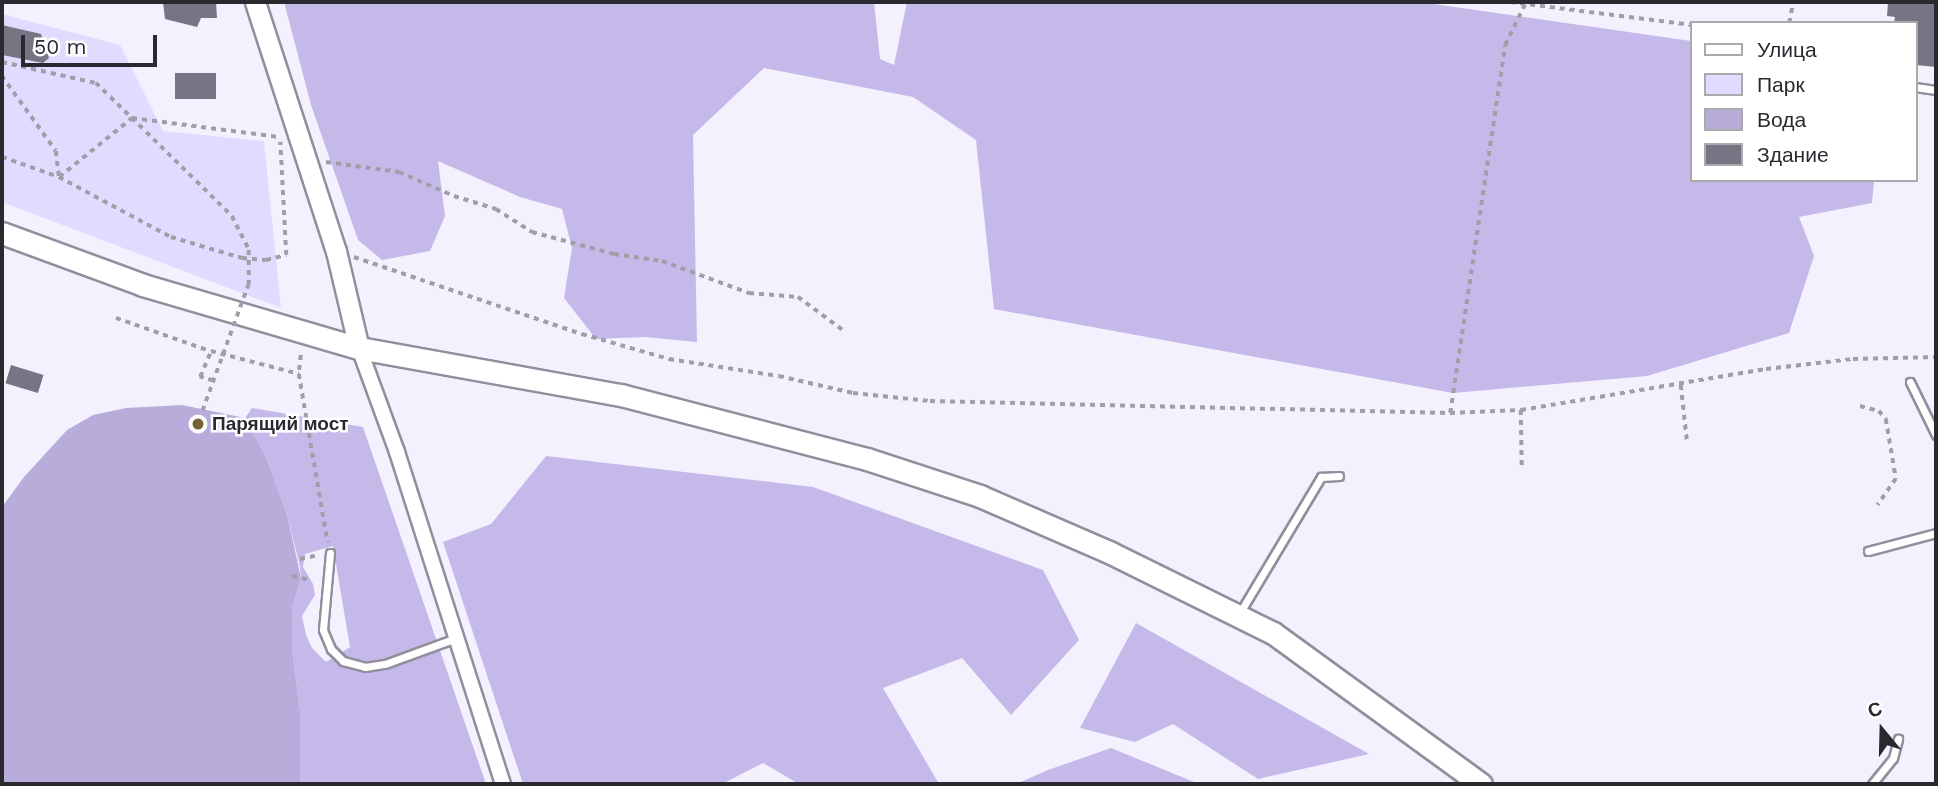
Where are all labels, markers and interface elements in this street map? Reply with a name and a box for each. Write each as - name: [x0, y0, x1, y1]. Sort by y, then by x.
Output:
- scale bar: [24, 21, 161, 65]
- legend: [1689, 21, 1917, 182]
- text: 50 m: [34, 34, 86, 59]
- text: Улица: [1757, 37, 1817, 62]
- text: Парк: [1757, 72, 1805, 97]
- text: Вода: [1757, 107, 1806, 132]
- text: Здание: [1757, 142, 1829, 167]
- place label: Парящий мост: [212, 413, 349, 435]
- marker: Парящий мост: [190, 416, 206, 432]
- north arrow: [1847, 695, 1917, 765]
- text: С: [1865, 697, 1885, 723]

